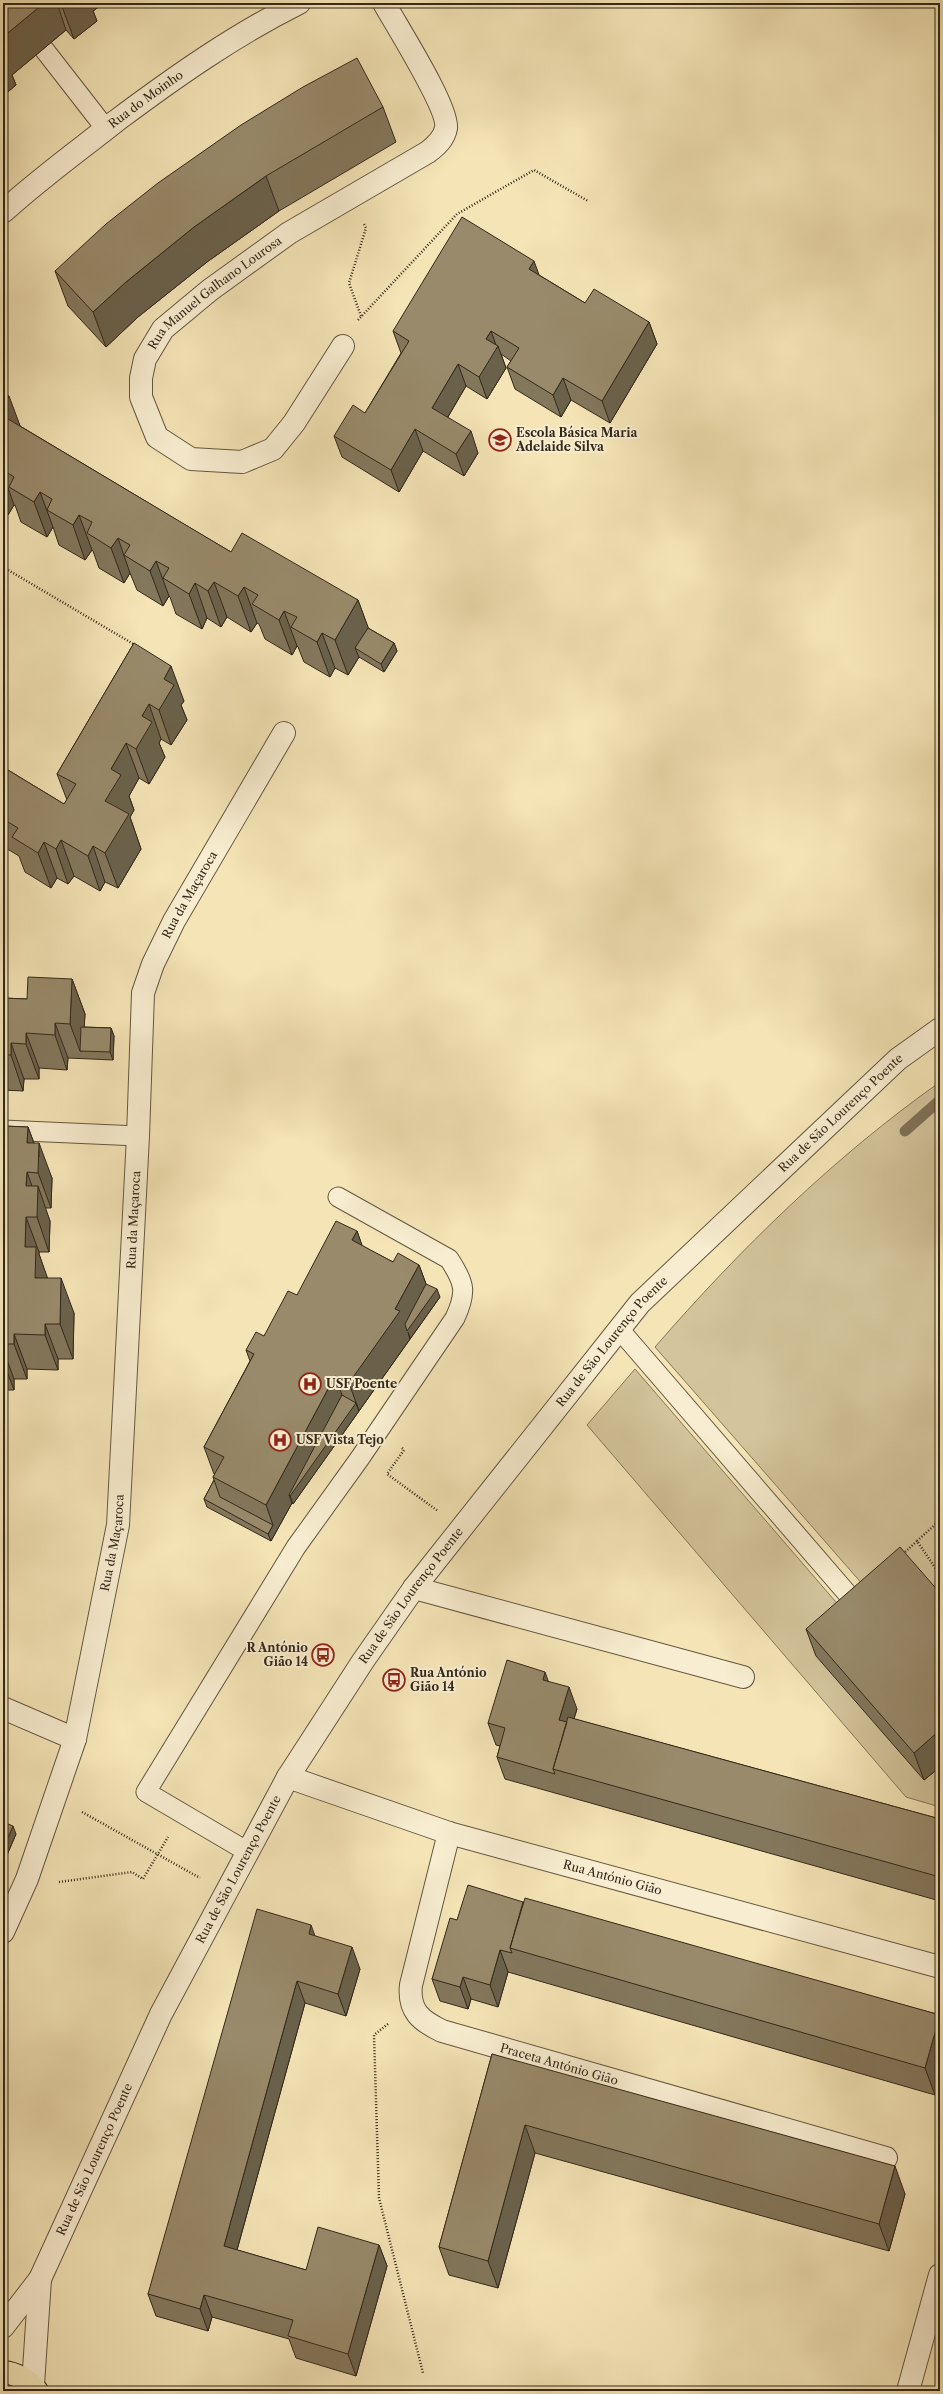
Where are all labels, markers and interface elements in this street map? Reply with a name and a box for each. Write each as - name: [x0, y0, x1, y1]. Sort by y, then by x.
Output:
- street label: Rua do Moinho: [105, 67, 186, 131]
- street label: Rua Manuel Galhano Lourosa: [145, 232, 285, 352]
- place label: Escola Básica Maria Adelaide Silva: [515, 425, 638, 454]
- school or university icon: Escola Básica Maria Adelaide Silva: [487, 427, 513, 453]
- street label: Rua da Maçaroca: [159, 848, 221, 941]
- street label: Rua de São Lourenço Poente: [775, 1050, 906, 1175]
- street label: Rua da Maçaroca: [123, 1170, 143, 1269]
- street label: Rua de São Lourenço Poente: [553, 1273, 671, 1410]
- hospital icon: USF Poente: [297, 1371, 323, 1397]
- place label: USF Poente: [326, 1376, 397, 1391]
- hospital icon: USF Vista Tejo: [267, 1427, 293, 1453]
- place label: USF Vista Tejo: [296, 1432, 384, 1447]
- street label: Rua da Maçaroca: [97, 1493, 127, 1593]
- street label: Rua de São Lourenço Poente: [355, 1524, 466, 1667]
- place label: R António Gião 14: [247, 1640, 308, 1669]
- bus stop icon: R António Gião 14: [310, 1642, 336, 1668]
- place label: Rua António Gião 14: [410, 1665, 487, 1694]
- bus stop icon: Rua António Gião 14: [381, 1667, 407, 1693]
- street label: Rua de São Lourenço Poente: [192, 1792, 284, 1946]
- street label: Rua António Gião: [562, 1857, 664, 1898]
- street label: Praceta António Gião: [498, 2040, 620, 2088]
- street label: Rua de São Lourenço Poente: [53, 2080, 136, 2238]

